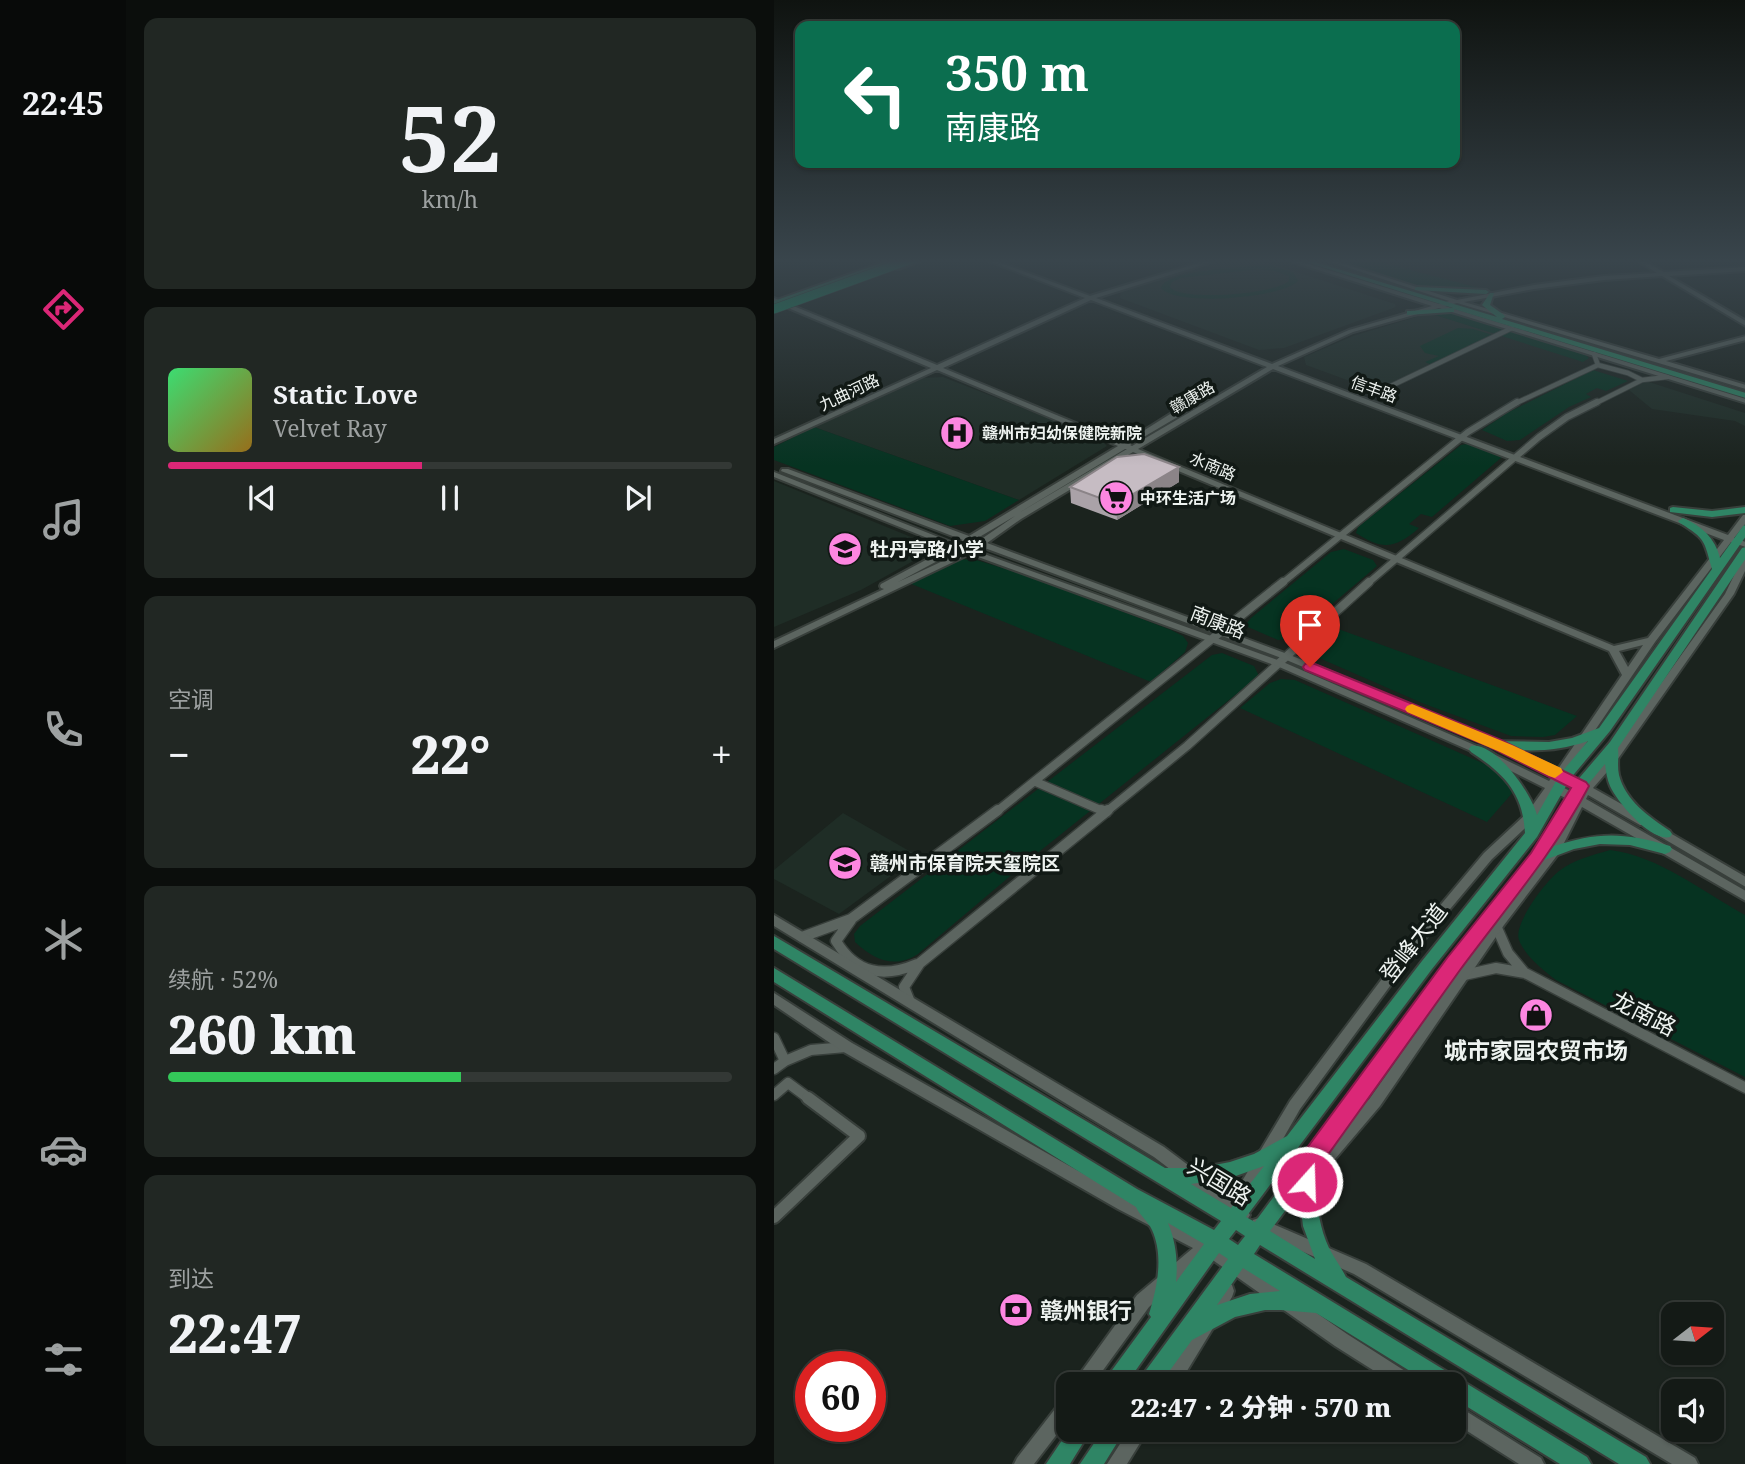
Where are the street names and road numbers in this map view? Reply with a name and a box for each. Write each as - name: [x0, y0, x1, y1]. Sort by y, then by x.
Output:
- street label: 九曲河路: [815, 369, 883, 415]
- street label: 信丰路: [1348, 370, 1400, 408]
- street label: 赣康路: [1166, 375, 1218, 419]
- street label: 水南路: [1187, 446, 1239, 486]
- street label: 南康路: [1187, 600, 1249, 644]
- street label: 登峰大道: [1372, 896, 1454, 988]
- street label: 龙南路: [1606, 983, 1682, 1043]
- street label: 兴国路: [1182, 1150, 1258, 1212]

